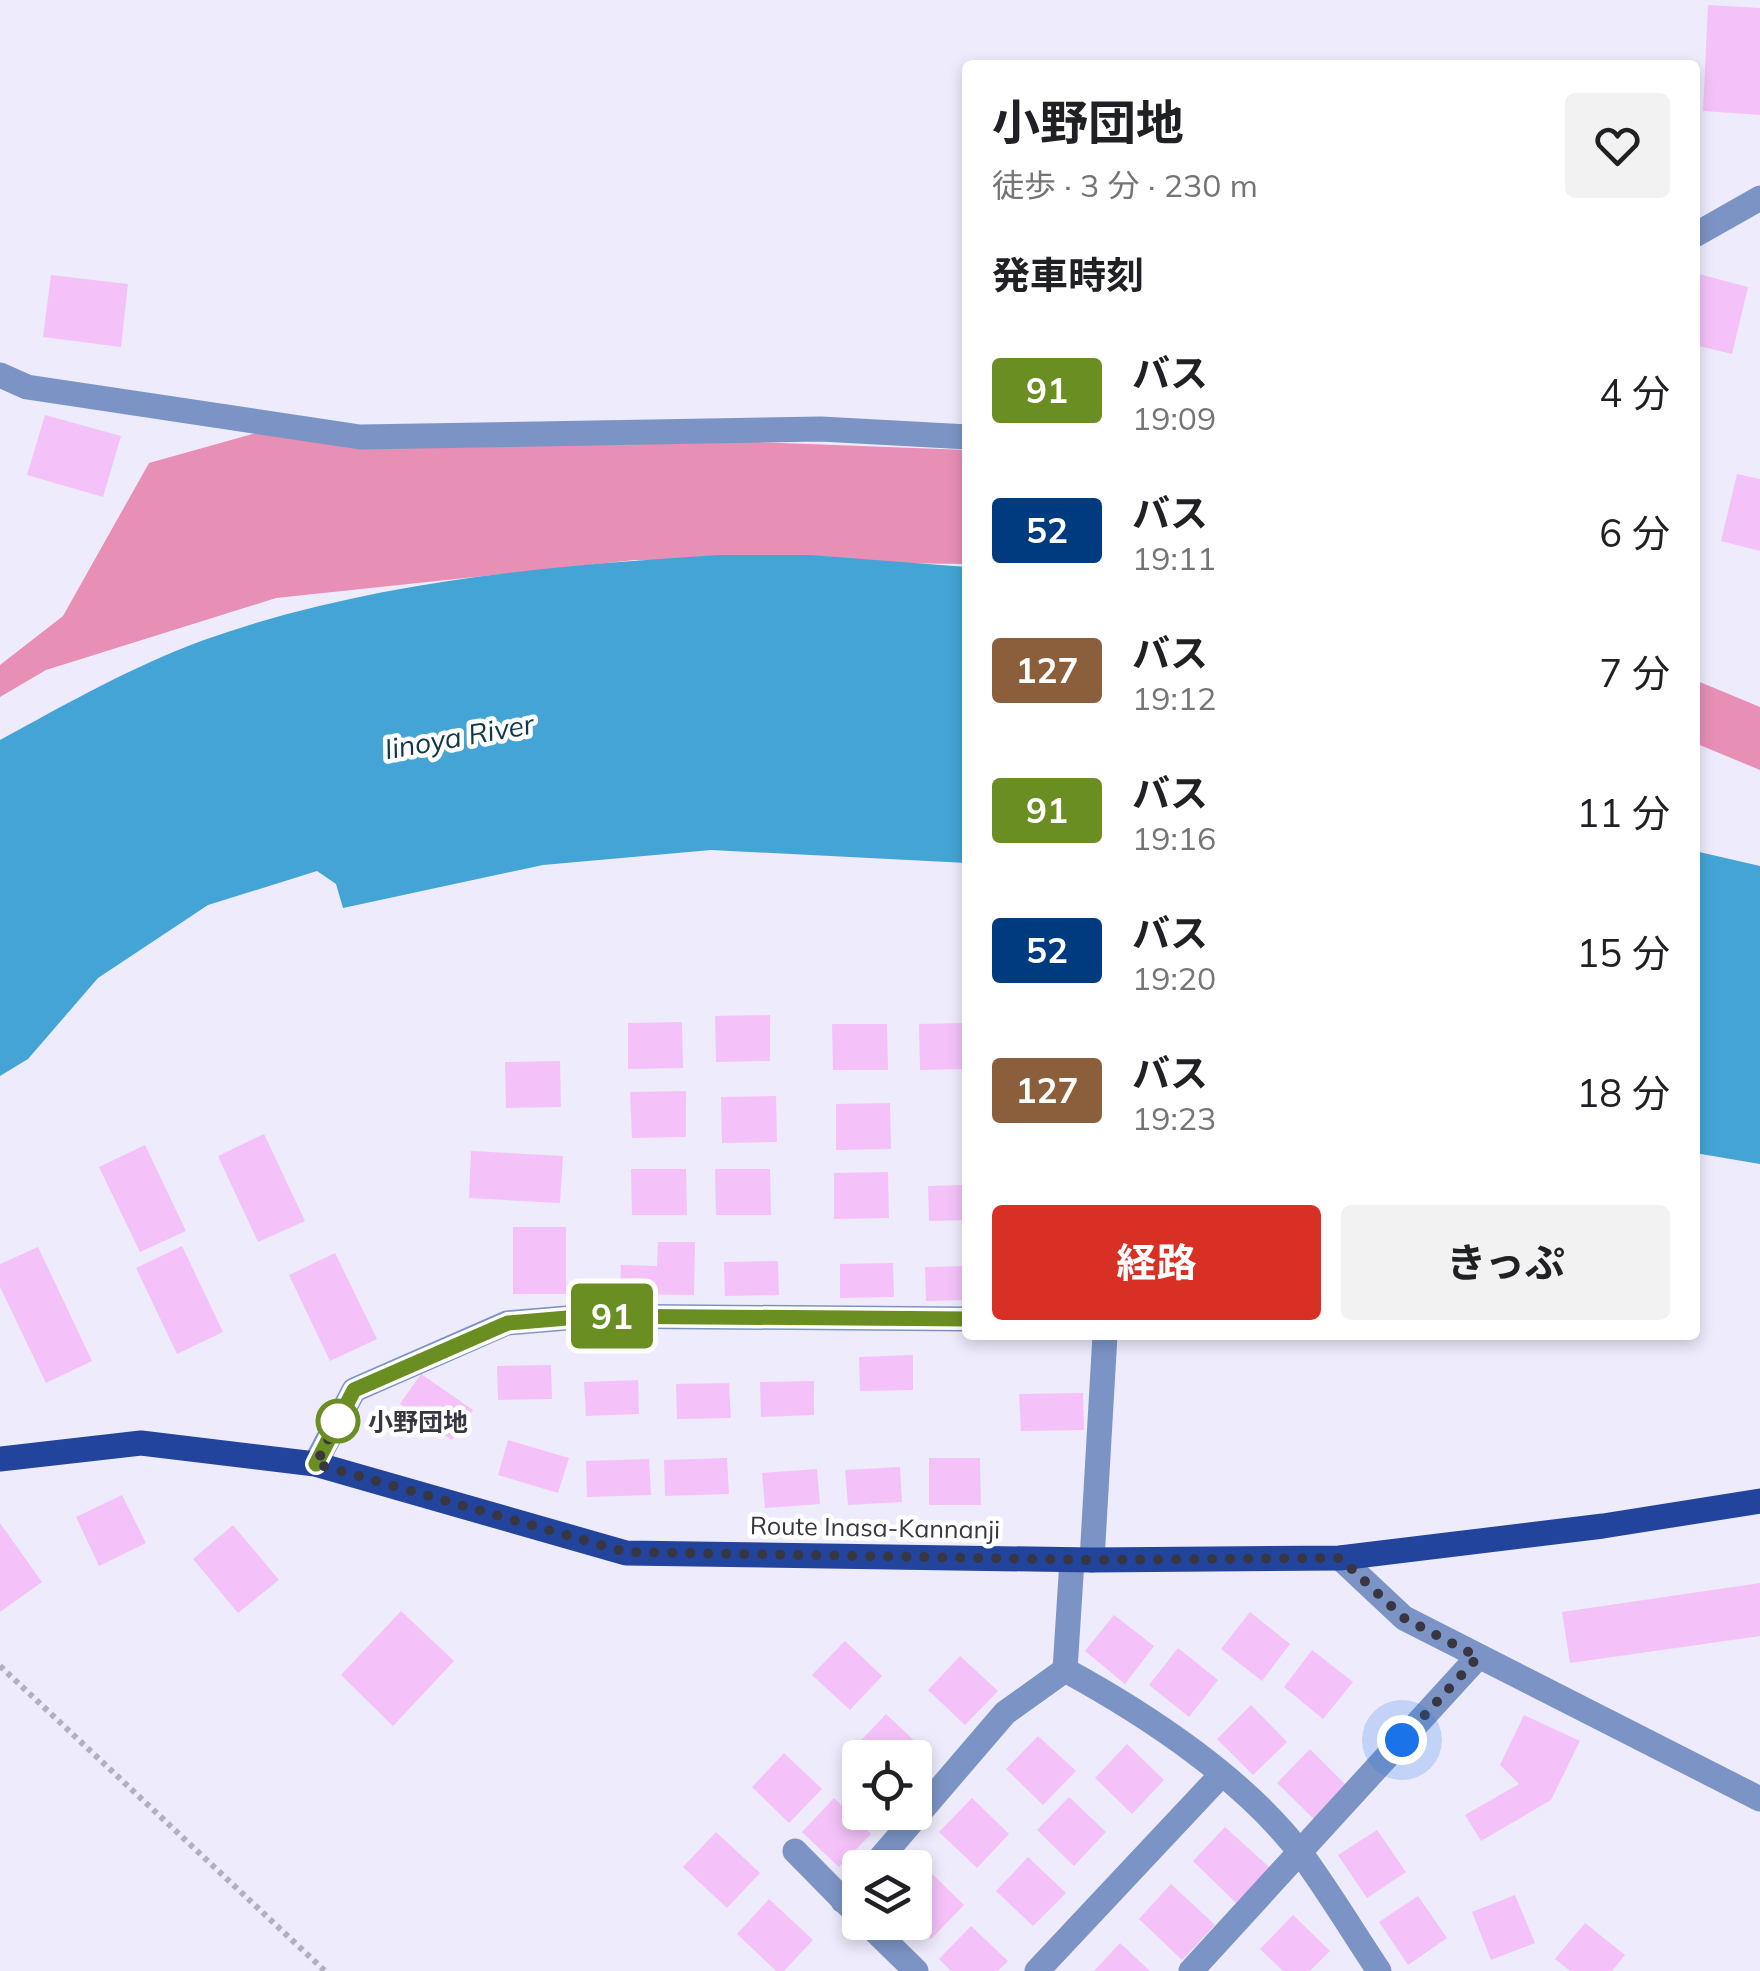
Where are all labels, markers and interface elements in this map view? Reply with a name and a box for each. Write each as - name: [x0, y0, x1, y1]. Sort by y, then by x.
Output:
- text: 小野団地: [992, 92, 1184, 152]
- button: heart: [1565, 93, 1670, 198]
- text: 徒歩 · 3 分 · 230 m: [992, 165, 1258, 205]
- text: 発車時刻: [992, 251, 1144, 299]
- text: バス: [1132, 349, 1208, 397]
- text: 91: [1026, 368, 1068, 412]
- text: 4 分: [1599, 369, 1670, 417]
- text: 19:09: [1132, 398, 1216, 438]
- text: バス: [1132, 489, 1208, 537]
- text: 52: [1026, 508, 1068, 552]
- text: 6 分: [1599, 509, 1670, 557]
- text: 19:11: [1132, 538, 1216, 578]
- text: バス: [1132, 629, 1208, 677]
- text: 127: [1015, 648, 1079, 692]
- text: 7 分: [1599, 649, 1670, 697]
- text: 19:12: [1132, 678, 1216, 718]
- water label: Iinoya River: [382, 705, 538, 766]
- text: バス: [1132, 769, 1208, 817]
- text: 91: [1026, 788, 1068, 832]
- text: 11 分: [1576, 789, 1670, 837]
- text: 19:16: [1132, 818, 1216, 858]
- text: バス: [1132, 909, 1208, 957]
- text: 52: [1026, 928, 1068, 972]
- text: 15 分: [1576, 929, 1670, 977]
- text: 19:20: [1132, 958, 1216, 998]
- text: バス: [1132, 1049, 1208, 1097]
- text: 127: [1015, 1068, 1079, 1112]
- text: 18 分: [1576, 1069, 1670, 1117]
- text: 19:23: [1132, 1098, 1216, 1138]
- button: 経路: [992, 1205, 1321, 1320]
- button: きっぷ: [1341, 1205, 1670, 1320]
- line badge: 91: [567, 1284, 657, 1348]
- text: 91: [591, 1294, 633, 1338]
- marker: 小野団地: [317, 1400, 359, 1442]
- place label: 小野団地: [368, 1406, 468, 1437]
- street label: Route Inasa-Kannanji: [750, 1509, 1000, 1545]
- your location: [1377, 1715, 1427, 1765]
- map controls: [842, 1740, 932, 1940]
- button: locate: [842, 1740, 932, 1830]
- button: layers: [842, 1850, 932, 1940]

